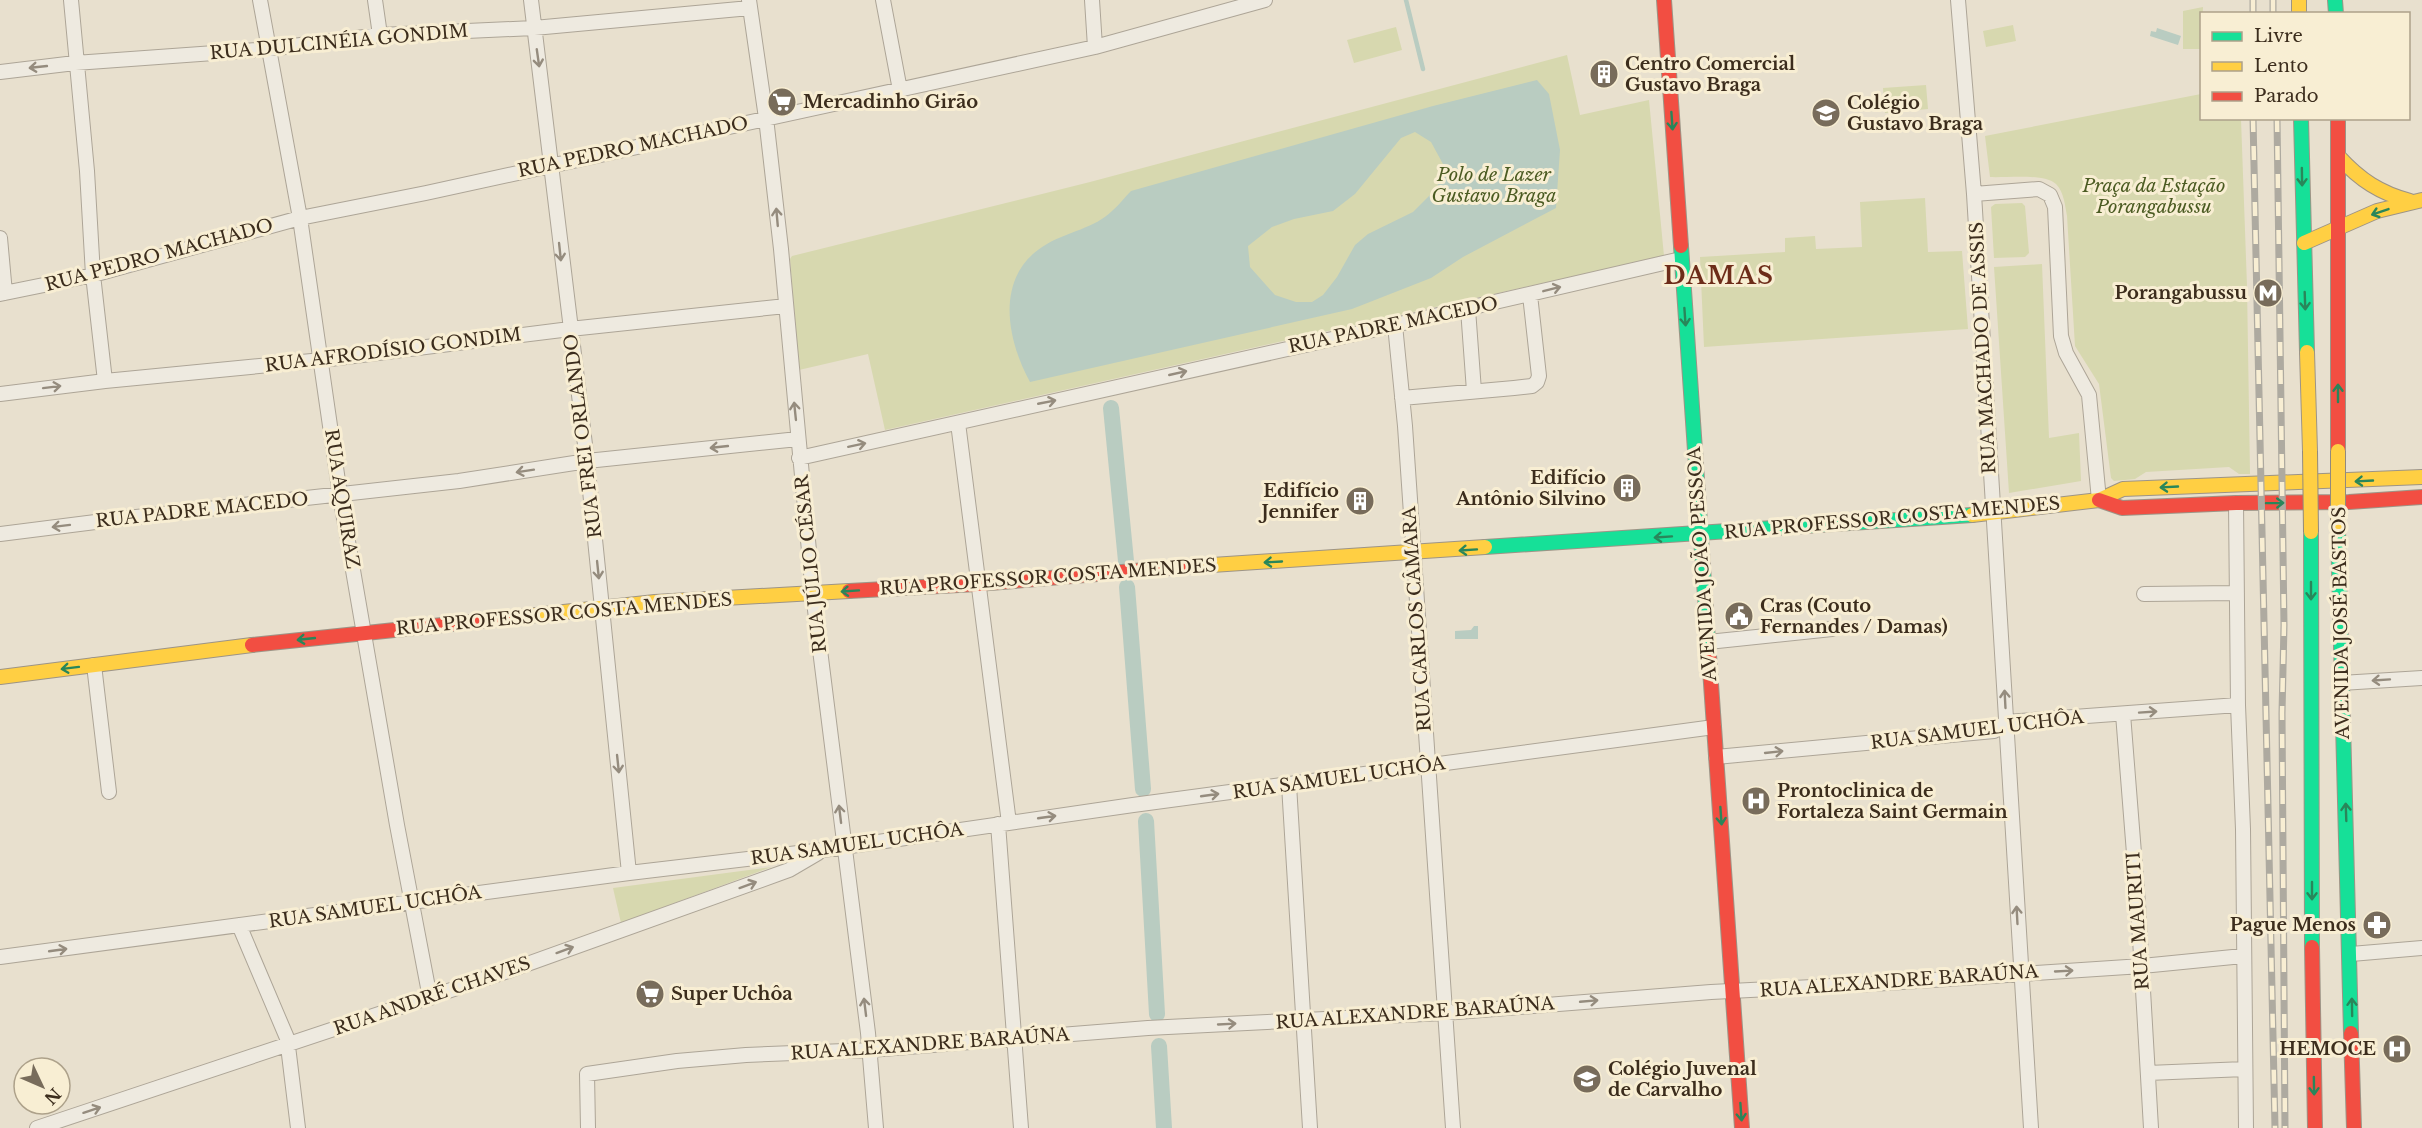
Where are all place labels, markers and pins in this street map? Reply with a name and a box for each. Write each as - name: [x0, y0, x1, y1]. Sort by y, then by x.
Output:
- place label: Centro Comercial Gustavo Braga: [1625, 53, 1796, 96]
- building icon: Centro Comercial Gustavo Braga: [1588, 58, 1620, 90]
- supermarket icon: Mercadinho Girão: [766, 86, 798, 118]
- place label: Mercadinho Girão: [803, 91, 978, 113]
- place label: Colégio Gustavo Braga: [1847, 92, 1984, 135]
- school or university icon: Colégio Gustavo Braga: [1810, 97, 1842, 129]
- metro station icon: Porangabussu: [2252, 277, 2284, 309]
- place label: Porangabussu: [2115, 282, 2247, 304]
- place label: Edifício Antônio Silvino: [1455, 467, 1606, 510]
- building icon: Edifício Antônio Silvino: [1611, 472, 1643, 504]
- place label: Edifício Jennifer: [1258, 480, 1339, 523]
- building icon: Edifício Jennifer: [1344, 485, 1376, 517]
- place label: Cras (Couto Fernandes / Damas): [1760, 595, 1948, 638]
- public building icon: Cras (Couto Fernandes / Damas): [1723, 600, 1755, 632]
- place label: Prontoclinica de Fortaleza Saint Germain: [1777, 780, 2008, 823]
- hospital icon: Prontoclinica de Fortaleza Saint Germain: [1740, 785, 1772, 817]
- pharmacy icon: Pague Menos: [2361, 909, 2393, 941]
- place label: Pague Menos: [2230, 914, 2356, 936]
- supermarket icon: Super Uchôa: [634, 978, 666, 1010]
- place label: Super Uchôa: [671, 983, 793, 1005]
- hospital icon: HEMOCE: [2381, 1033, 2413, 1065]
- place label: HEMOCE: [2279, 1038, 2376, 1060]
- place label: Colégio Juvenal de Carvalho: [1608, 1058, 1757, 1101]
- school or university icon: Colégio Juvenal de Carvalho: [1571, 1063, 1603, 1095]

